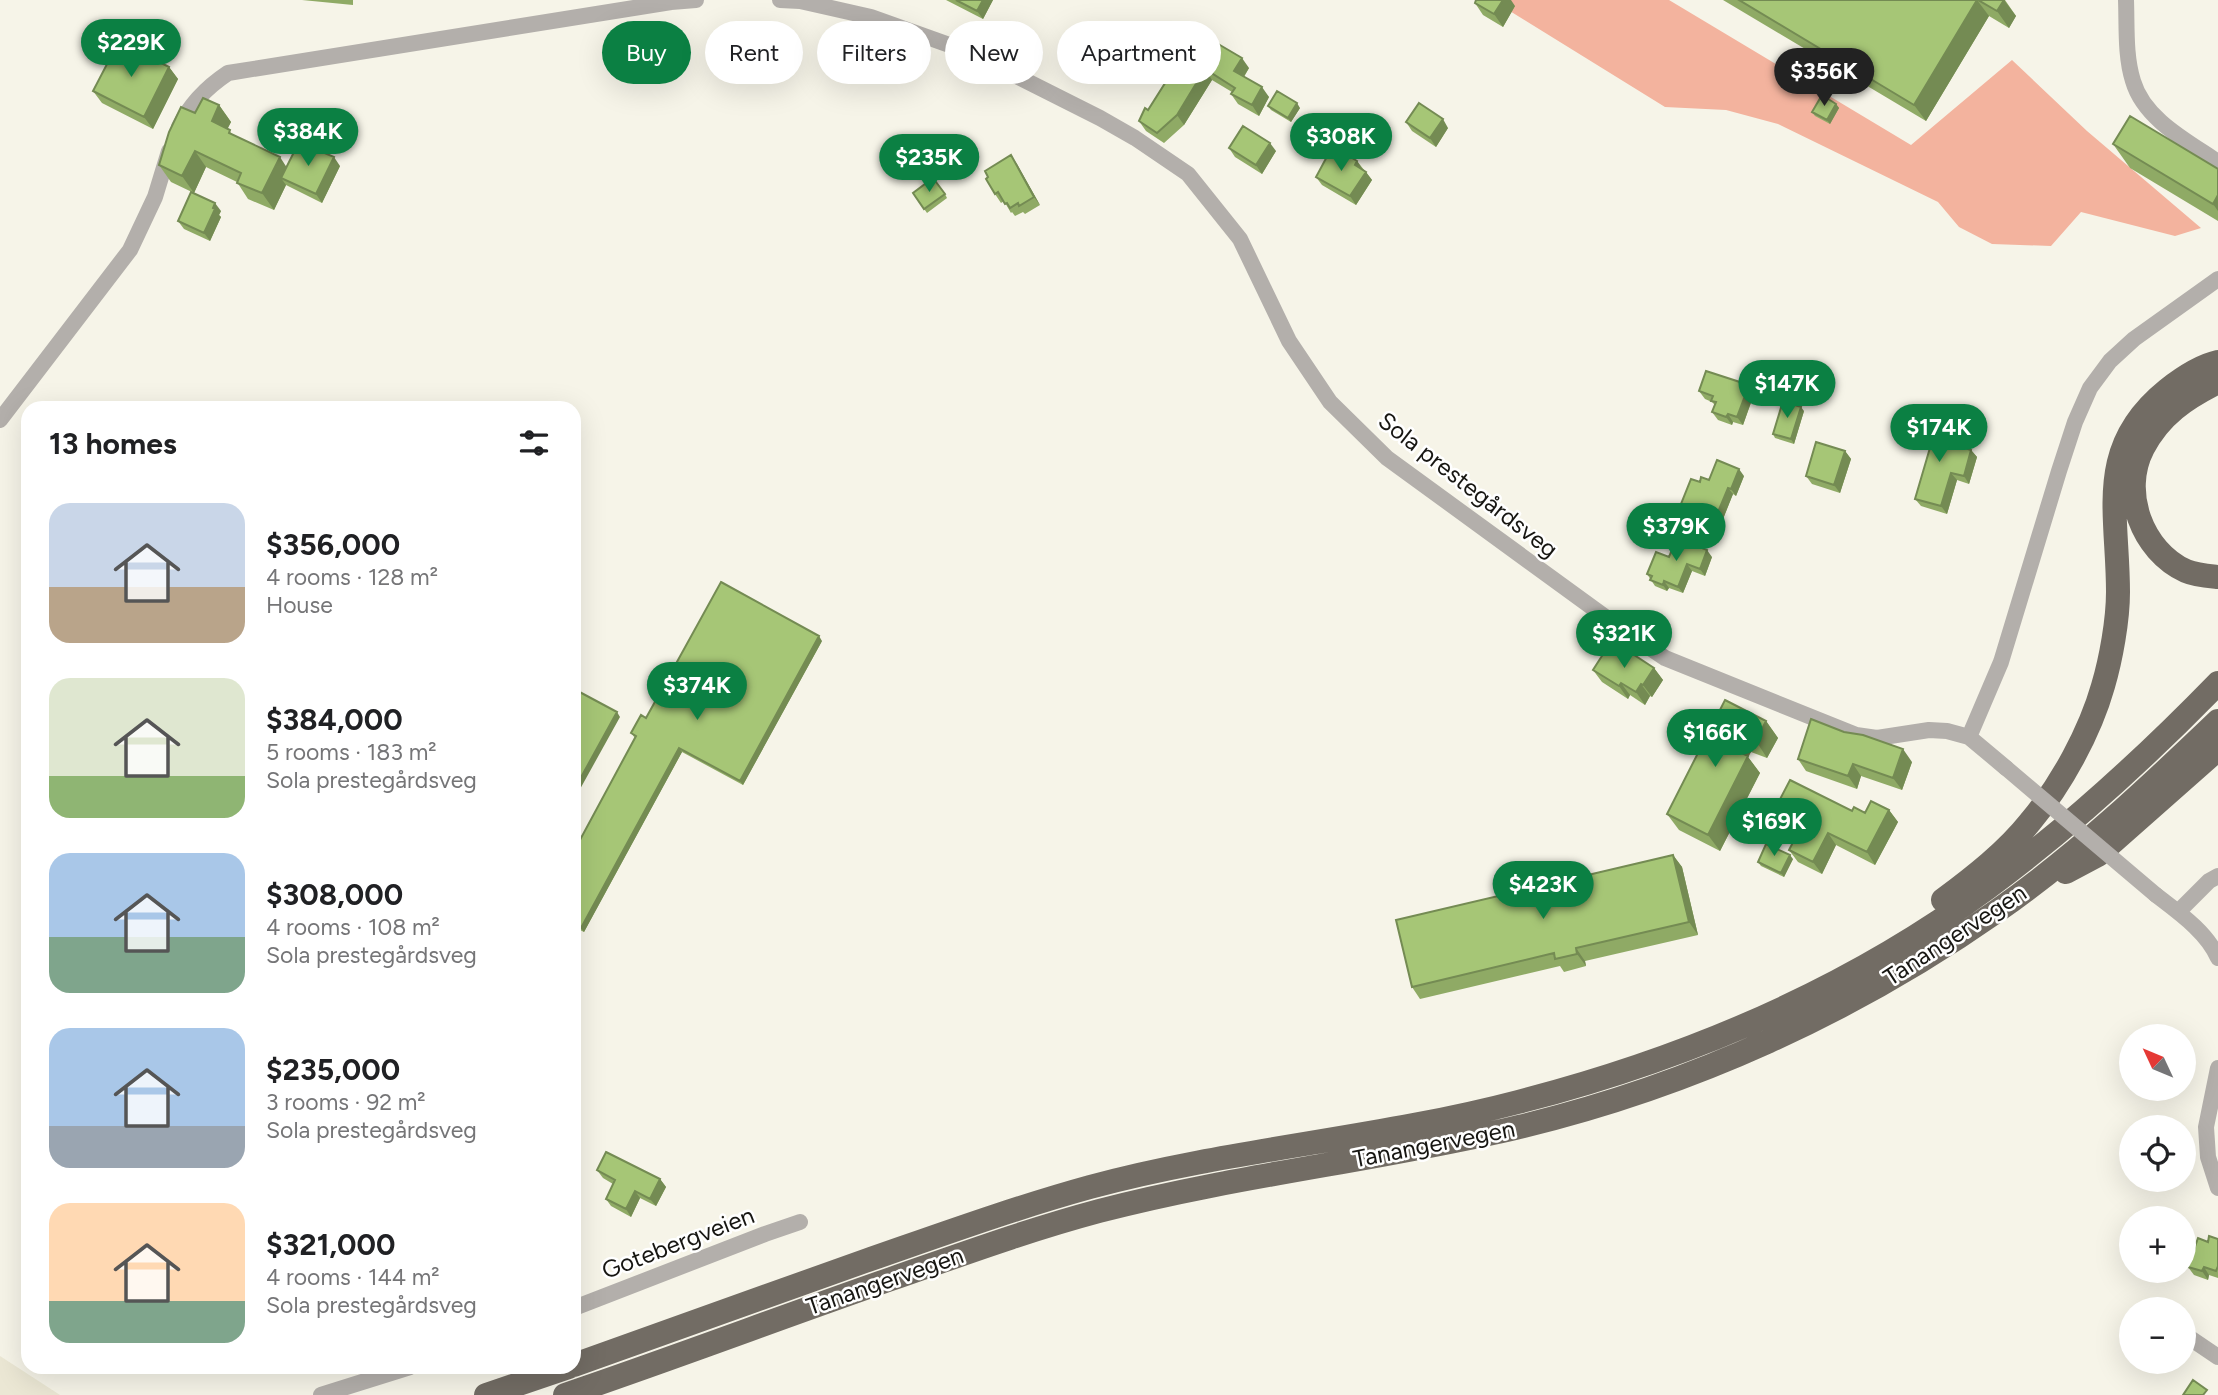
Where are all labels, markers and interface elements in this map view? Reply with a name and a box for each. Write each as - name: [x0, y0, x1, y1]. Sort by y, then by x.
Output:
- pin: $229K: [82, 20, 180, 79]
- chip: Buy: [602, 21, 691, 84]
- chip: Rent: [705, 21, 803, 84]
- chip: Filters: [817, 21, 931, 84]
- chip: New: [945, 21, 1043, 84]
- chip: Apartment: [1057, 21, 1221, 84]
- text: $229K: [97, 28, 165, 56]
- pin: $356K: [1775, 48, 1873, 108]
- text: $356K: [1790, 57, 1858, 85]
- pin: $384K: [259, 108, 357, 168]
- pin: $308K: [1292, 114, 1390, 173]
- text: $384K: [273, 117, 343, 145]
- text: $308K: [1306, 122, 1376, 150]
- pin: $235K: [880, 134, 978, 194]
- text: $235K: [895, 143, 963, 171]
- pin: $147K: [1738, 360, 1836, 420]
- text: $147K: [1754, 369, 1820, 397]
- pin: $174K: [1890, 405, 1988, 464]
- street label: Sola prestegårdsveg: [1373, 406, 1564, 564]
- text: $174K: [1906, 413, 1972, 441]
- icon: filters: [515, 424, 553, 462]
- text: 13 homes: [49, 425, 177, 462]
- pin: $379K: [1627, 504, 1725, 563]
- text: $379K: [1643, 512, 1709, 540]
- text: $356,000: [266, 526, 400, 563]
- icon: home: [105, 531, 189, 615]
- text: 4 rooms · 128 m²: [266, 563, 438, 591]
- text: House: [266, 591, 333, 619]
- pin: $321K: [1575, 610, 1673, 670]
- text: $321K: [1592, 619, 1656, 647]
- pin: $374K: [648, 662, 746, 722]
- text: $374K: [663, 671, 731, 699]
- text: $384,000: [266, 701, 403, 738]
- icon: home: [105, 706, 189, 790]
- pin: $166K: [1666, 710, 1764, 769]
- text: $166K: [1683, 718, 1747, 746]
- text: 5 rooms · 183 m²: [266, 738, 437, 766]
- text: Sola prestegårdsveg: [266, 766, 477, 794]
- pin: $169K: [1725, 798, 1823, 858]
- text: $169K: [1742, 807, 1806, 835]
- pin: $423K: [1494, 862, 1592, 921]
- text: $423K: [1509, 870, 1577, 898]
- text: $308,000: [266, 876, 403, 913]
- street label: Tanangervegen: [1878, 878, 2031, 991]
- icon: home: [105, 881, 189, 965]
- text: 4 rooms · 108 m²: [266, 913, 440, 941]
- text: Sola prestegårdsveg: [266, 941, 477, 969]
- north arrow: [2119, 1024, 2196, 1101]
- map controls: [2119, 1024, 2196, 1374]
- text: $235,000: [266, 1051, 400, 1088]
- icon: home: [105, 1056, 189, 1140]
- text: 3 rooms · 92 m²: [266, 1088, 426, 1116]
- street label: Tanangervegen: [1351, 1114, 1517, 1173]
- button: locate: [2119, 1115, 2196, 1192]
- text: Sola prestegårdsveg: [266, 1116, 477, 1144]
- street label: Gotebergveien: [597, 1200, 758, 1285]
- button: +: [2119, 1206, 2196, 1283]
- text: $321,000: [266, 1226, 395, 1263]
- icon: home: [105, 1231, 189, 1315]
- street label: Tanangervegen: [802, 1240, 967, 1321]
- text: 4 rooms · 144 m²: [266, 1263, 440, 1291]
- text: Sola prestegårdsveg: [266, 1291, 477, 1319]
- button: −: [2119, 1297, 2196, 1374]

